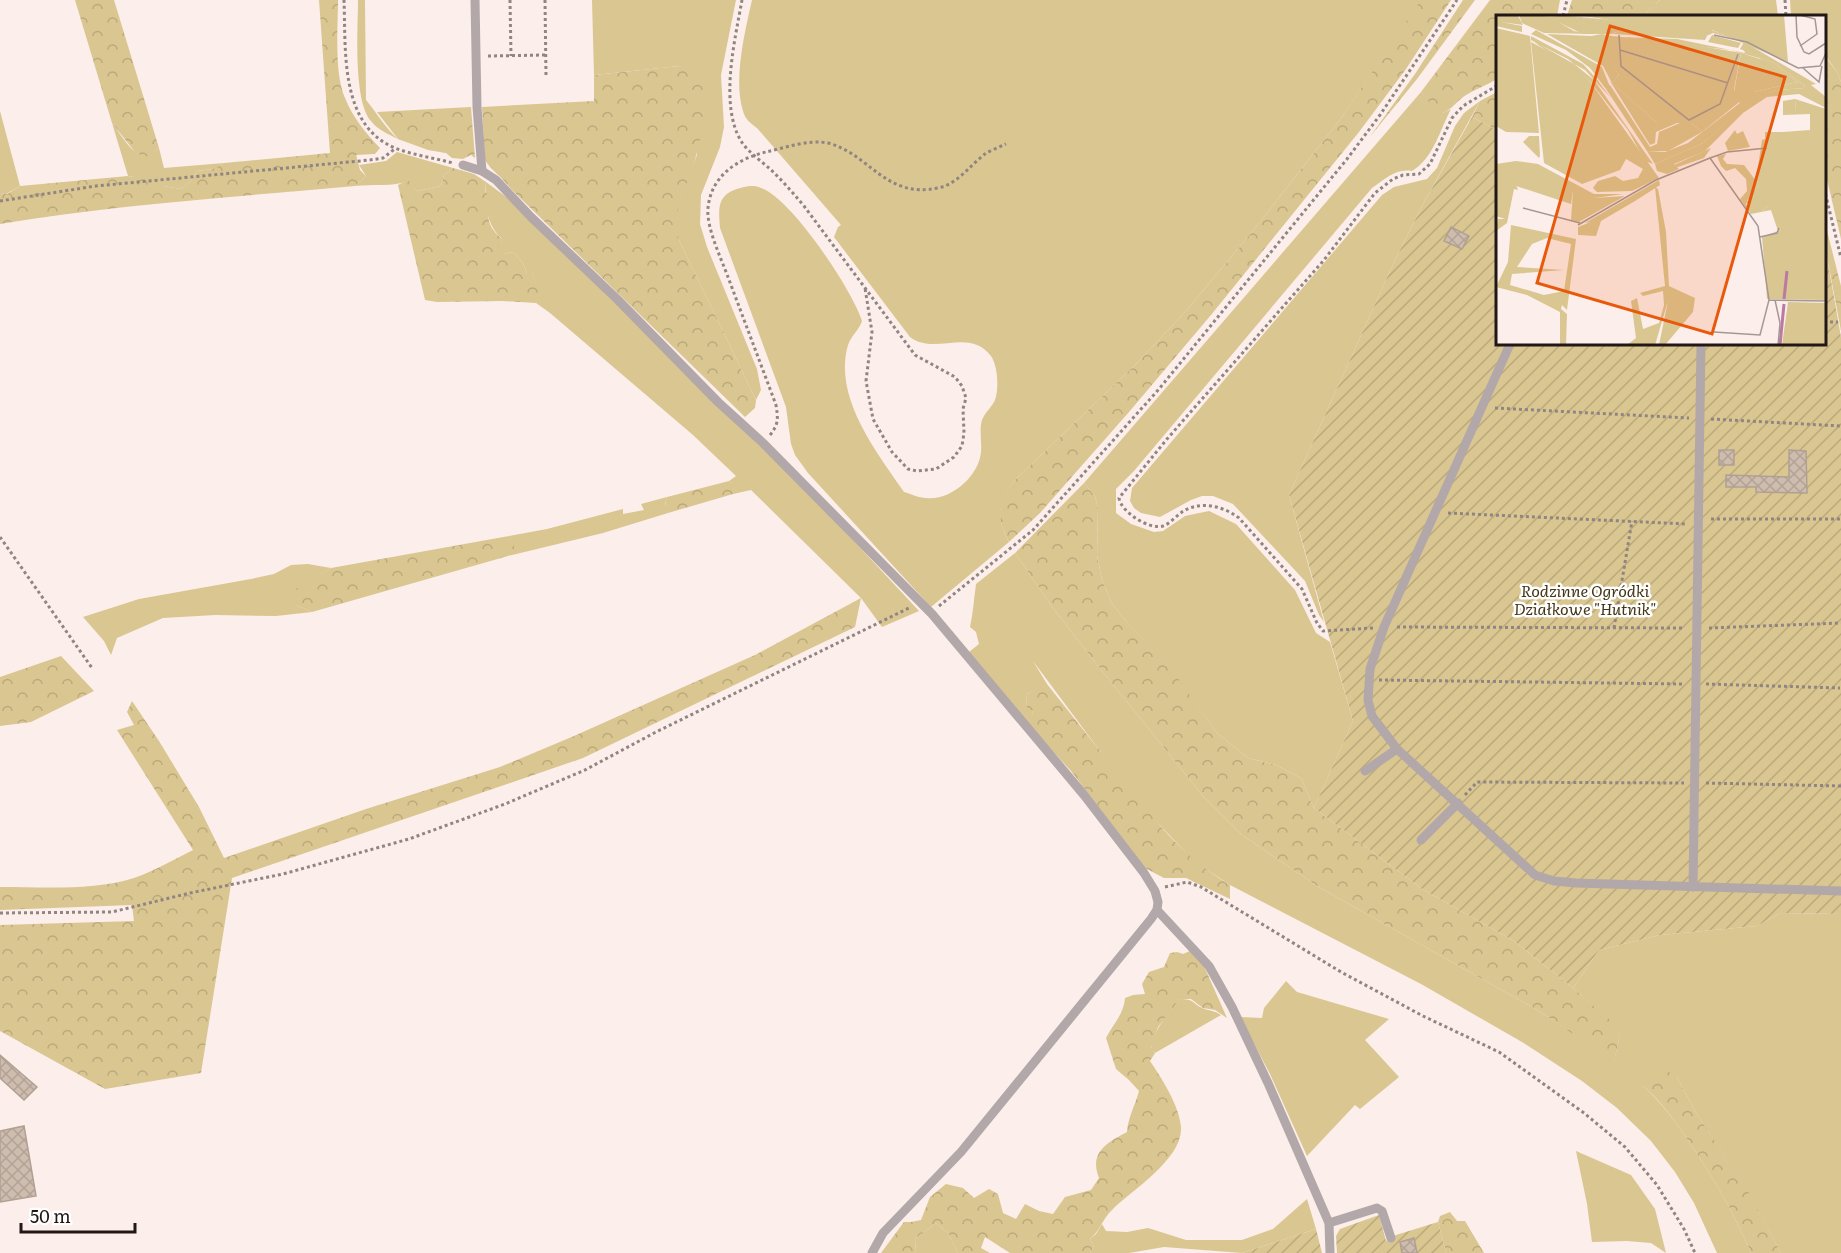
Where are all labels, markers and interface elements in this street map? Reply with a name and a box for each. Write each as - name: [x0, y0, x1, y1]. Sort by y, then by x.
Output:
- inset map: [1496, 15, 1826, 345]
- park label: Rodzinne Ogródki Działkowe "Hutnik": [1514, 578, 1656, 620]
- scale bar: [21, 1196, 135, 1234]
- text: 50 m: [30, 1202, 71, 1229]

